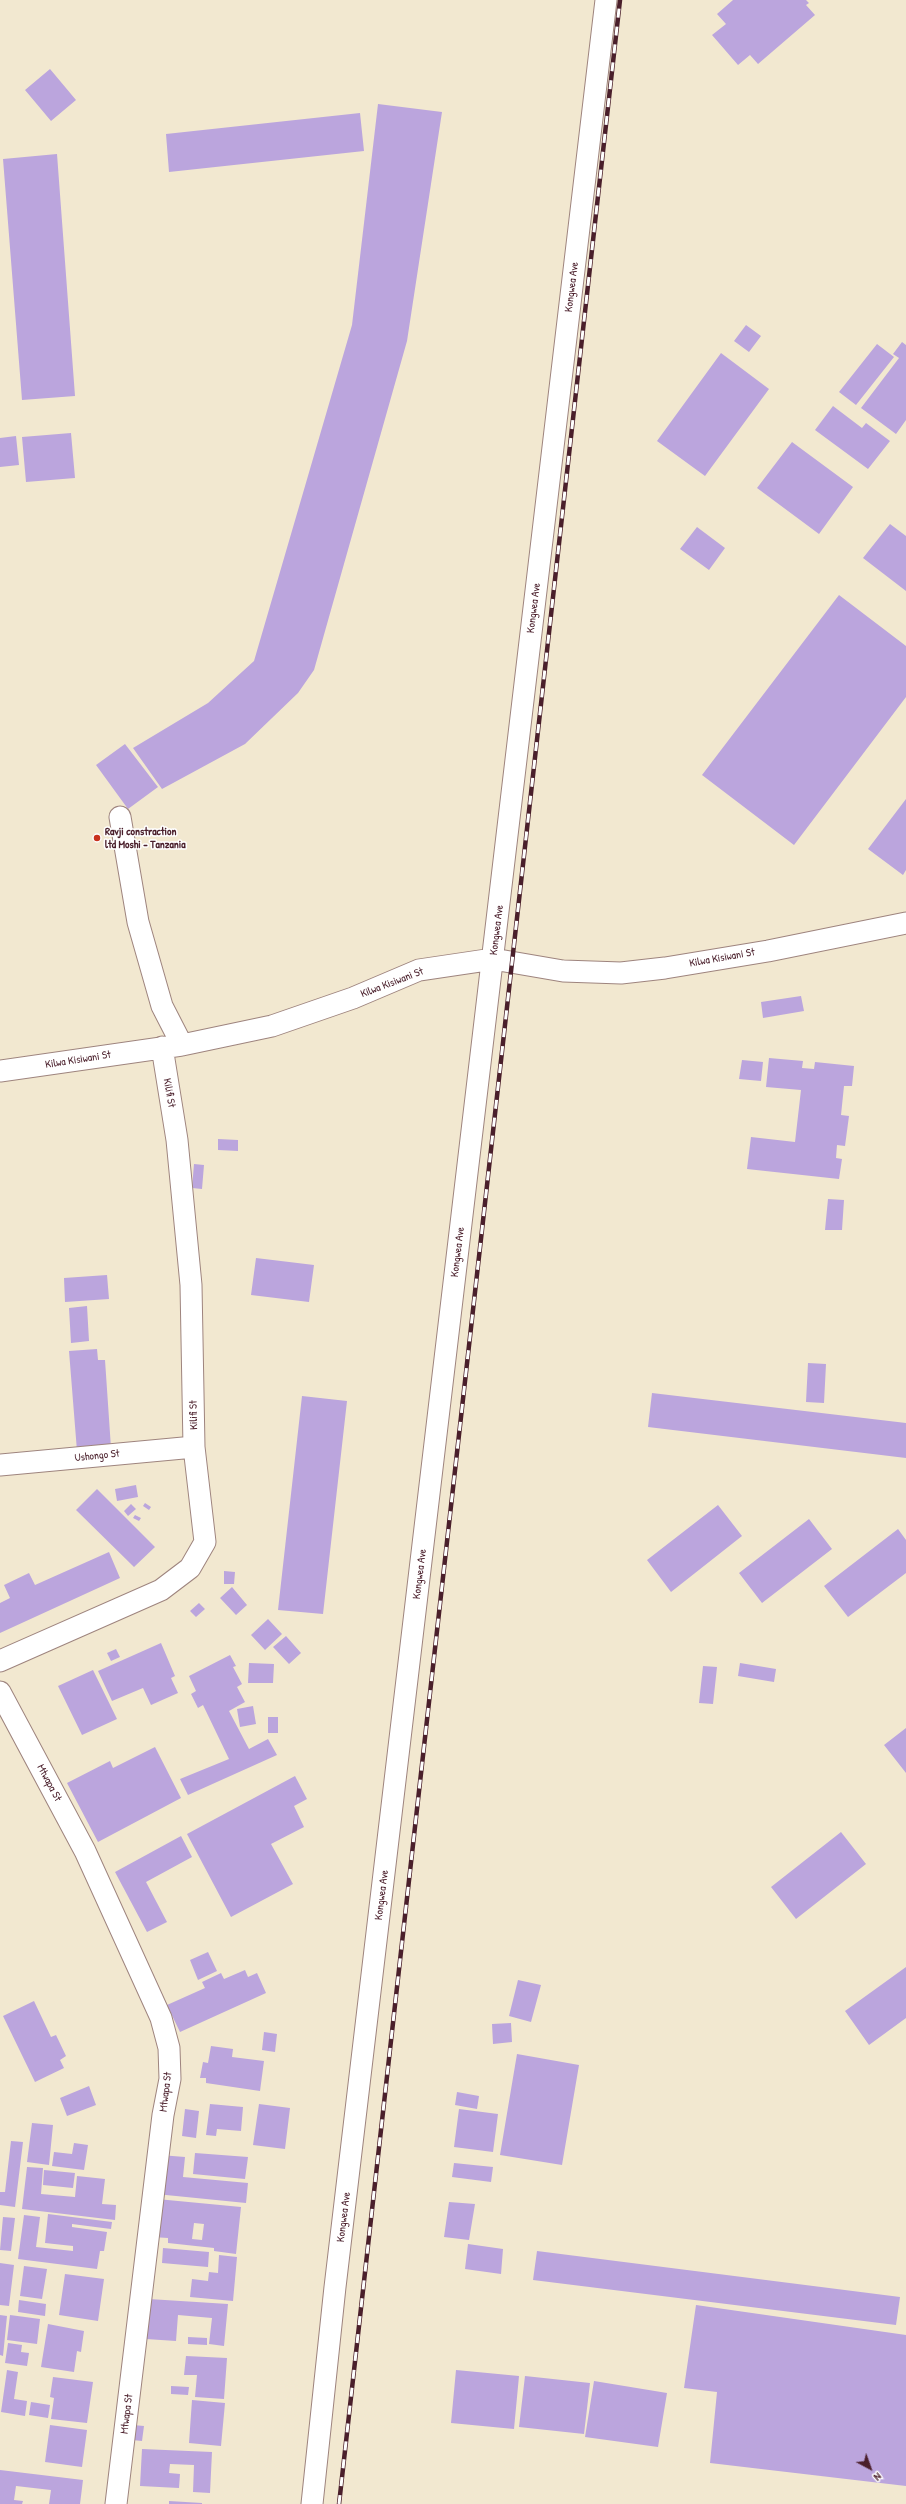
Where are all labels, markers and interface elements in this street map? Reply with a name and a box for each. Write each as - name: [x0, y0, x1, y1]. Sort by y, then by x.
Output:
- street label: Kongwea Ave: [562, 261, 582, 313]
- street label: Kongwea Ave: [524, 582, 544, 634]
- place label: Ravji constraction ltd Moshi - Tanzania: [105, 825, 186, 851]
- marker: Ravji constraction ltd Moshi - Tanzania: [92, 833, 102, 843]
- street label: Kongwea Ave: [487, 904, 507, 956]
- street label: Kilwa Kisiwani St: [688, 946, 756, 970]
- street label: Kilwa Kisiwani St: [359, 965, 425, 1001]
- street label: Kilwa Kisiwani St: [44, 1048, 112, 1072]
- street label: Kilifi St: [160, 1077, 178, 1109]
- street label: Kongwea Ave: [448, 1226, 468, 1278]
- street label: Kilifi St: [187, 1400, 201, 1430]
- street label: Ushongo St: [74, 1447, 120, 1465]
- street label: Kongwea Ave: [410, 1548, 430, 1600]
- street label: Mtwapa St: [34, 1762, 64, 1804]
- street label: Kongwea Ave: [372, 1869, 392, 1921]
- street label: Mtwapa St: [157, 2071, 175, 2113]
- street label: Kongwea Ave: [334, 2191, 354, 2243]
- street label: Mtwapa St: [118, 2393, 136, 2435]
- north arrow: [850, 2448, 890, 2488]
- text: N: [871, 2470, 885, 2484]

